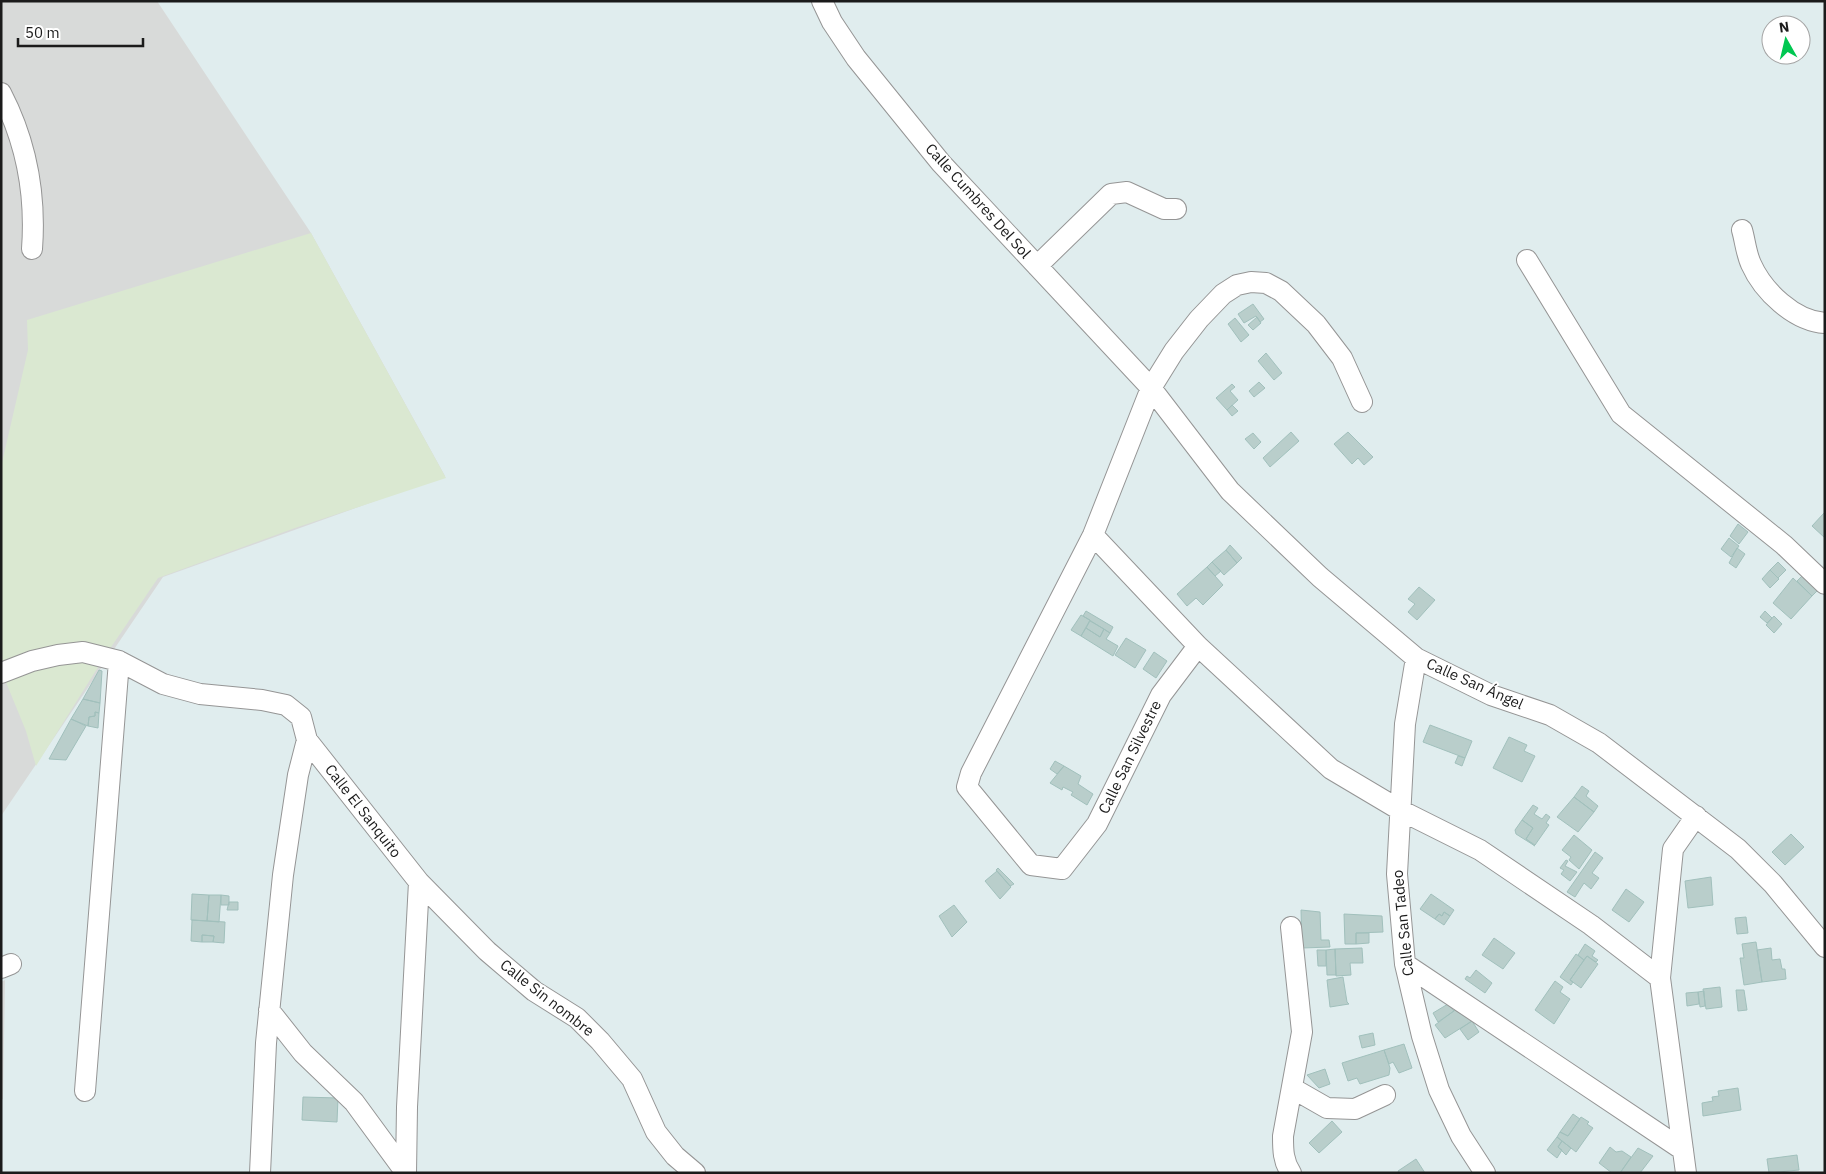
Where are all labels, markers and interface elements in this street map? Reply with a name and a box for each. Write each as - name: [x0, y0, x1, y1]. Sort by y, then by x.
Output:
- scale bar: [18, 15, 142, 47]
- north arrow: [1761, 15, 1811, 65]
- text: N: [1778, 18, 1790, 37]
- text: 50 m: [25, 23, 60, 42]
- street label: Calle Cumbres Del Sol: [922, 139, 1035, 262]
- street label: Calle San Ángel: [1424, 654, 1527, 713]
- street label: Calle San Silvestre: [1094, 697, 1165, 817]
- street label: Calle El Sanquito: [321, 760, 406, 861]
- street label: Calle San Tadeo: [1387, 869, 1418, 977]
- street label: Calle Sin nombre: [497, 955, 598, 1040]

